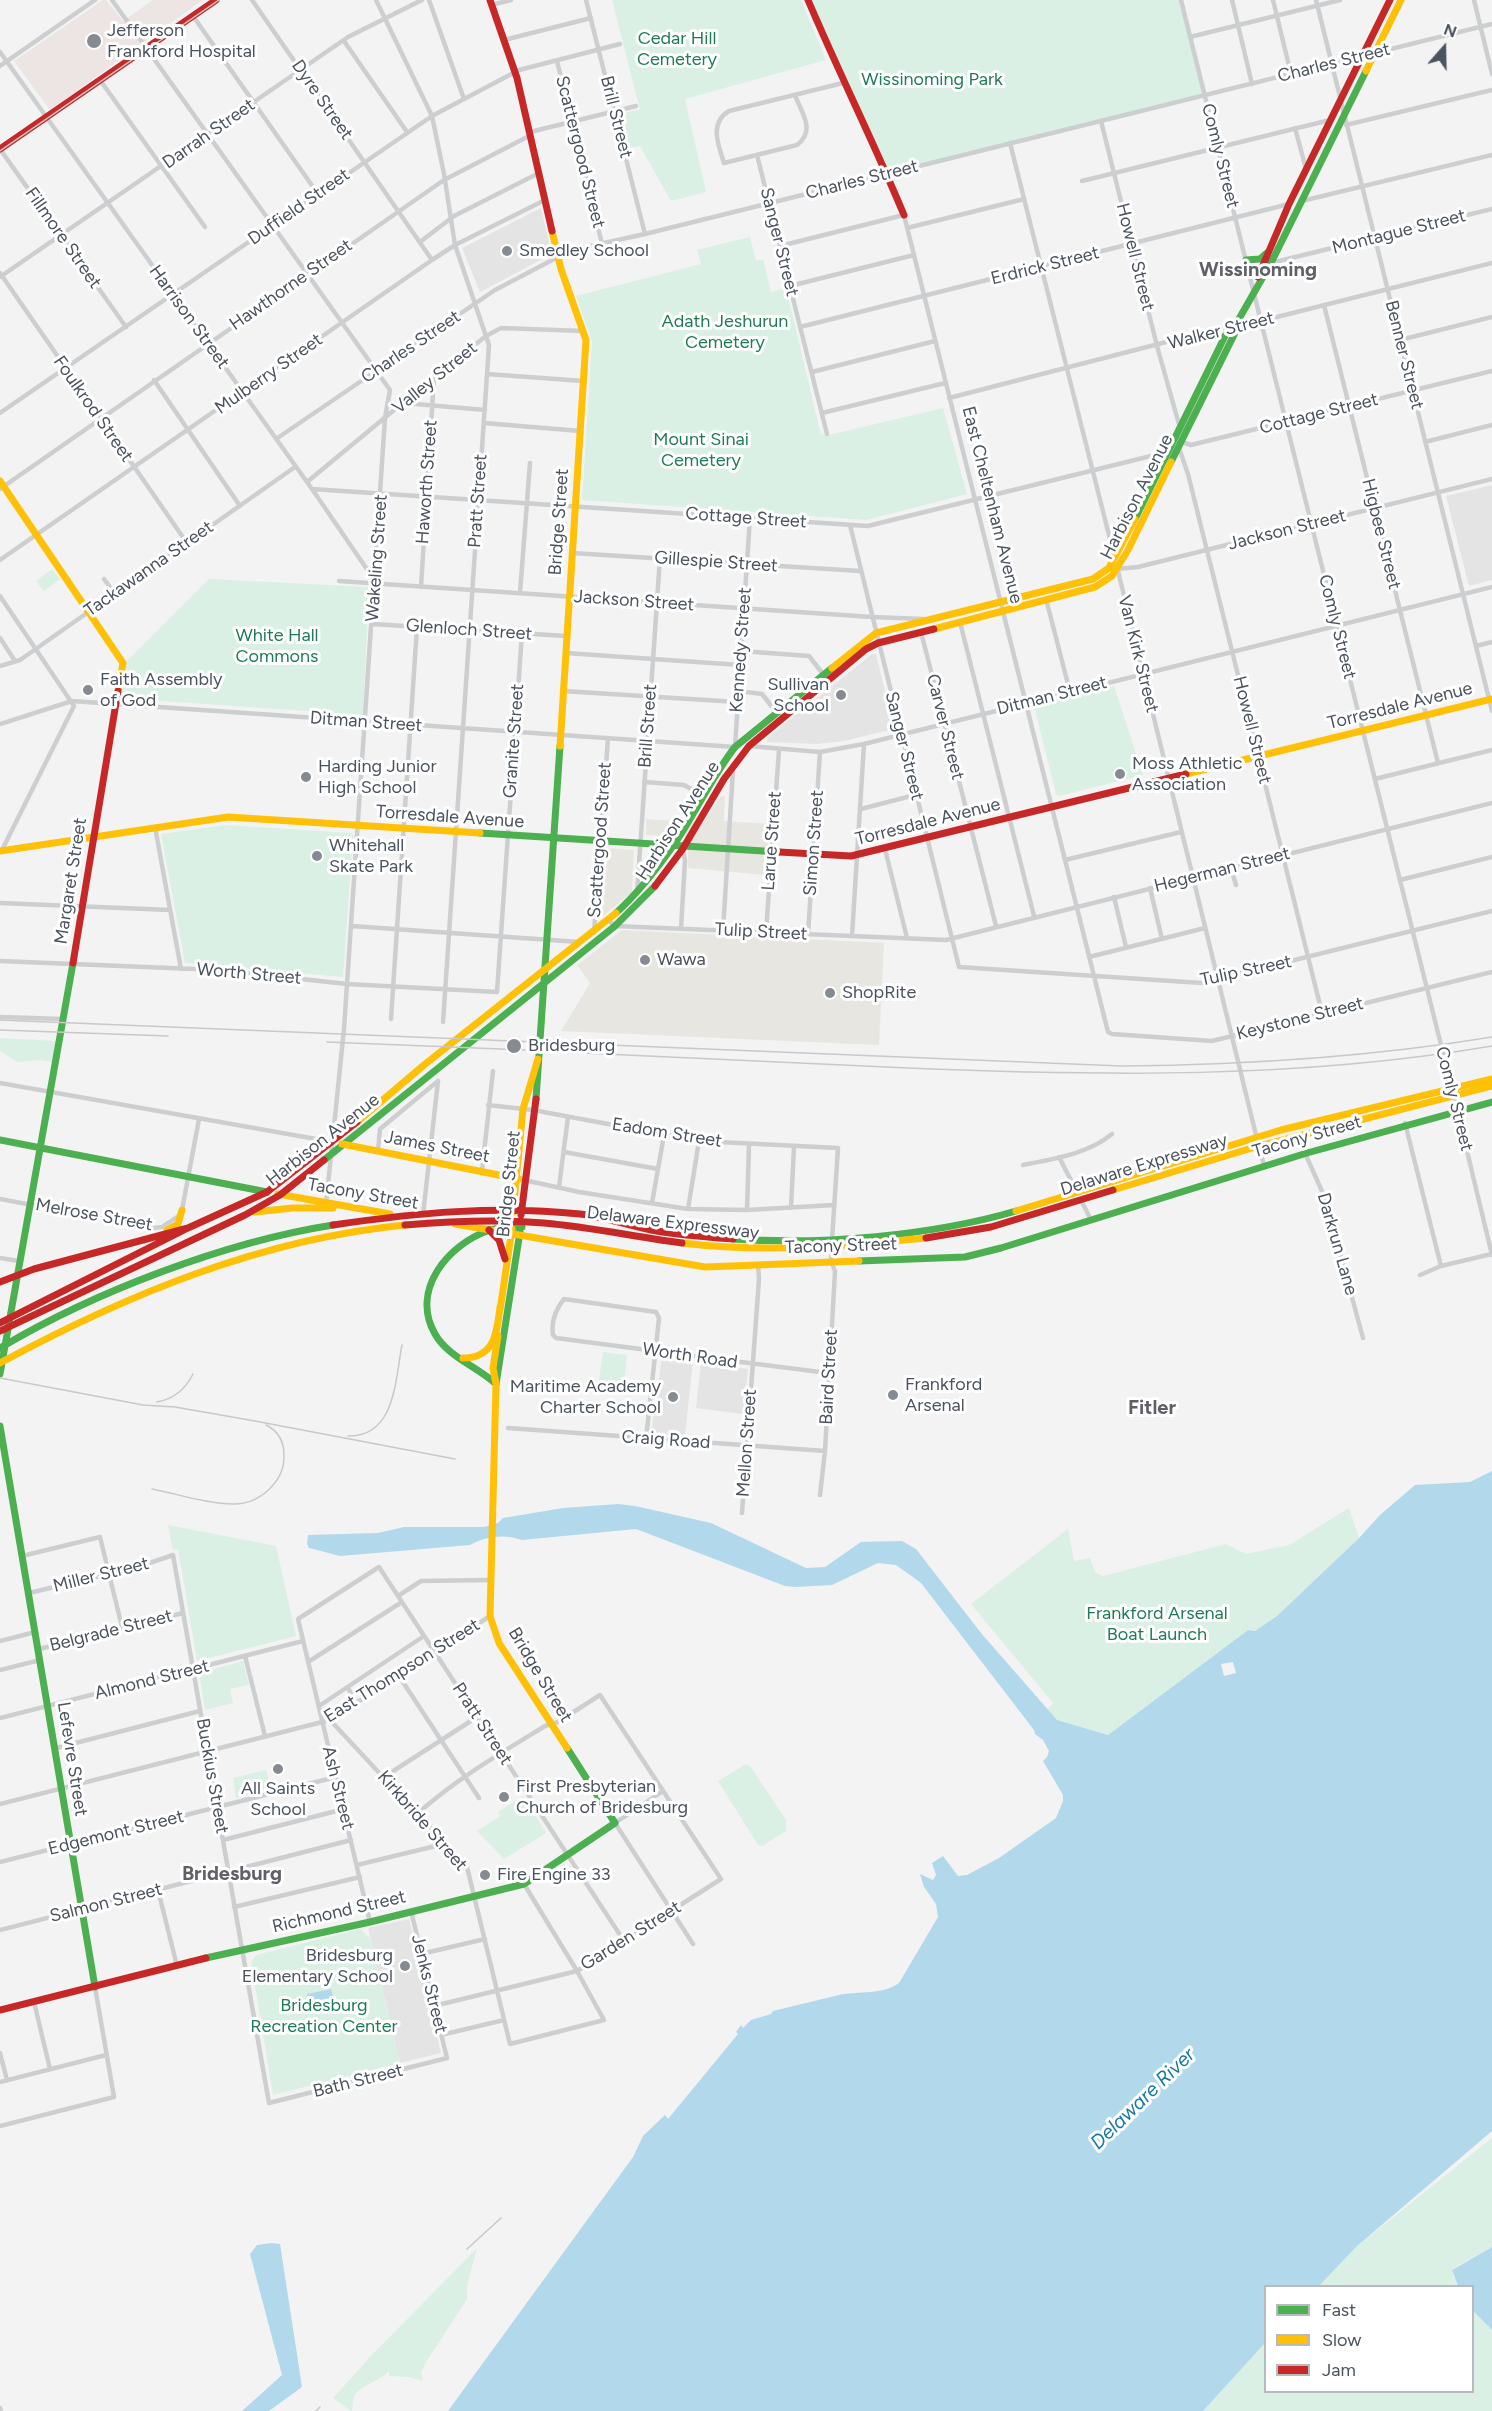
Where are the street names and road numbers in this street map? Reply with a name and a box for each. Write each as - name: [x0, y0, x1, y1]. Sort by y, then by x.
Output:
- street label: Charles Street: [1275, 39, 1393, 87]
- street label: Dyre Street: [287, 56, 357, 144]
- street label: Scattergood Street: [551, 74, 609, 230]
- street label: Brill Street: [595, 74, 637, 160]
- street label: Darrah Street: [159, 94, 259, 174]
- street label: Comly Street: [1197, 101, 1243, 211]
- street label: Charles Street: [803, 156, 921, 204]
- street label: Duffield Street: [244, 164, 354, 250]
- street label: Fillmore Street: [20, 183, 106, 293]
- street label: Sanger Street: [755, 185, 803, 299]
- street label: Howell Street: [1111, 201, 1159, 313]
- street label: Montague Street: [1330, 205, 1468, 259]
- street label: Hawthorne Street: [226, 235, 356, 335]
- street label: Erdrick Street: [989, 242, 1101, 290]
- street label: Harrison Street: [144, 261, 234, 373]
- street label: Benner Street: [1380, 298, 1428, 412]
- street label: Charles Street: [357, 306, 465, 388]
- street label: Walker Street: [1166, 307, 1276, 355]
- street label: Mulberry Street: [211, 329, 327, 419]
- street label: Valley Street: [388, 337, 482, 419]
- street label: Foulkrod Street: [48, 352, 138, 466]
- street label: Cottage Street: [1257, 389, 1381, 439]
- street label: East Cheltenham Avenue: [957, 404, 1027, 606]
- street label: Haworth Street: [412, 419, 442, 545]
- street label: Harbison Avenue: [1096, 431, 1178, 563]
- street label: Pratt Street: [464, 453, 492, 549]
- street label: Bridge Street: [544, 468, 574, 576]
- street label: Higbee Street: [1357, 476, 1405, 592]
- street label: Wakeling Street: [362, 494, 392, 622]
- street label: Cottage Street: [685, 503, 807, 533]
- street label: Jackson Street: [1226, 505, 1348, 555]
- street label: Tackawanna Street: [80, 516, 218, 622]
- street label: Gillespie Street: [654, 547, 778, 577]
- street label: Comly Street: [1314, 572, 1360, 682]
- street label: Jackson Street: [573, 586, 695, 616]
- street label: Kennedy Street: [726, 587, 756, 713]
- street label: Van Kirk Street: [1113, 593, 1163, 715]
- street label: Glenloch Street: [405, 615, 533, 645]
- street label: Carver Street: [921, 672, 969, 782]
- street label: Ditman Street: [995, 672, 1109, 720]
- street label: Howell Street: [1228, 674, 1276, 786]
- street label: Torresdale Avenue: [1325, 678, 1475, 734]
- street label: Granite Street: [499, 683, 529, 799]
- street label: Brill Street: [634, 683, 662, 769]
- street label: Sanger Street: [880, 689, 928, 803]
- street label: Ditman Street: [309, 707, 423, 737]
- street label: Harbison Avenue: [631, 757, 725, 885]
- street label: Scattergood Street: [584, 761, 616, 919]
- street label: Simon Street: [800, 789, 828, 897]
- street label: Larue Street: [758, 791, 786, 891]
- street label: Torresdale Avenue: [853, 794, 1003, 850]
- street label: Torresdale Avenue: [375, 801, 525, 833]
- street label: Margaret Street: [50, 816, 92, 946]
- street label: Hegerman Street: [1152, 843, 1292, 897]
- street label: Tulip Street: [714, 919, 808, 945]
- street label: Tulip Street: [1198, 951, 1294, 991]
- street label: Worth Street: [196, 959, 302, 989]
- street label: Keystone Street: [1234, 993, 1366, 1045]
- street label: Comly Street: [1431, 1044, 1477, 1154]
- street label: Harbison Avenue: [262, 1089, 384, 1191]
- street label: Tacony Street: [1250, 1111, 1364, 1163]
- street label: Eadom Street: [610, 1114, 724, 1152]
- street label: James Street: [383, 1126, 491, 1168]
- street label: Delaware Expressway: [1058, 1129, 1230, 1201]
- street label: Bridge Street: [493, 1130, 525, 1238]
- street label: Tacony Street: [306, 1174, 420, 1214]
- street label: Darkrun Lane: [1312, 1190, 1362, 1298]
- street label: Melrose Street: [34, 1194, 154, 1236]
- street label: Delaware Expressway: [586, 1202, 760, 1244]
- street label: Tacony Street: [784, 1233, 898, 1259]
- street label: Baird Street: [816, 1329, 842, 1425]
- street label: Worth Road: [641, 1339, 739, 1373]
- street label: Mellon Street: [732, 1388, 762, 1498]
- street label: Craig Road: [621, 1426, 711, 1454]
- street label: Miller Street: [51, 1553, 151, 1597]
- street label: Belgrade Street: [47, 1605, 175, 1657]
- street label: East Thompson Street: [320, 1614, 484, 1728]
- street label: Bridge Street: [503, 1624, 577, 1726]
- street label: Almond Street: [92, 1655, 212, 1705]
- street label: Pratt Street: [447, 1679, 517, 1769]
- street label: Lefevre Street: [52, 1700, 92, 1818]
- street label: Buckius Street: [191, 1717, 233, 1835]
- street label: Ash Street: [317, 1744, 359, 1832]
- street label: Kirkbride Street: [373, 1766, 471, 1876]
- street label: Edgemont Street: [46, 1806, 186, 1860]
- street label: Salmon Street: [48, 1879, 164, 1927]
- street label: Richmond Street: [270, 1886, 408, 1938]
- street label: Garden Street: [577, 1897, 685, 1975]
- street label: Jenks Street: [406, 1932, 452, 2036]
- street label: Bath Street: [311, 2059, 405, 2103]

